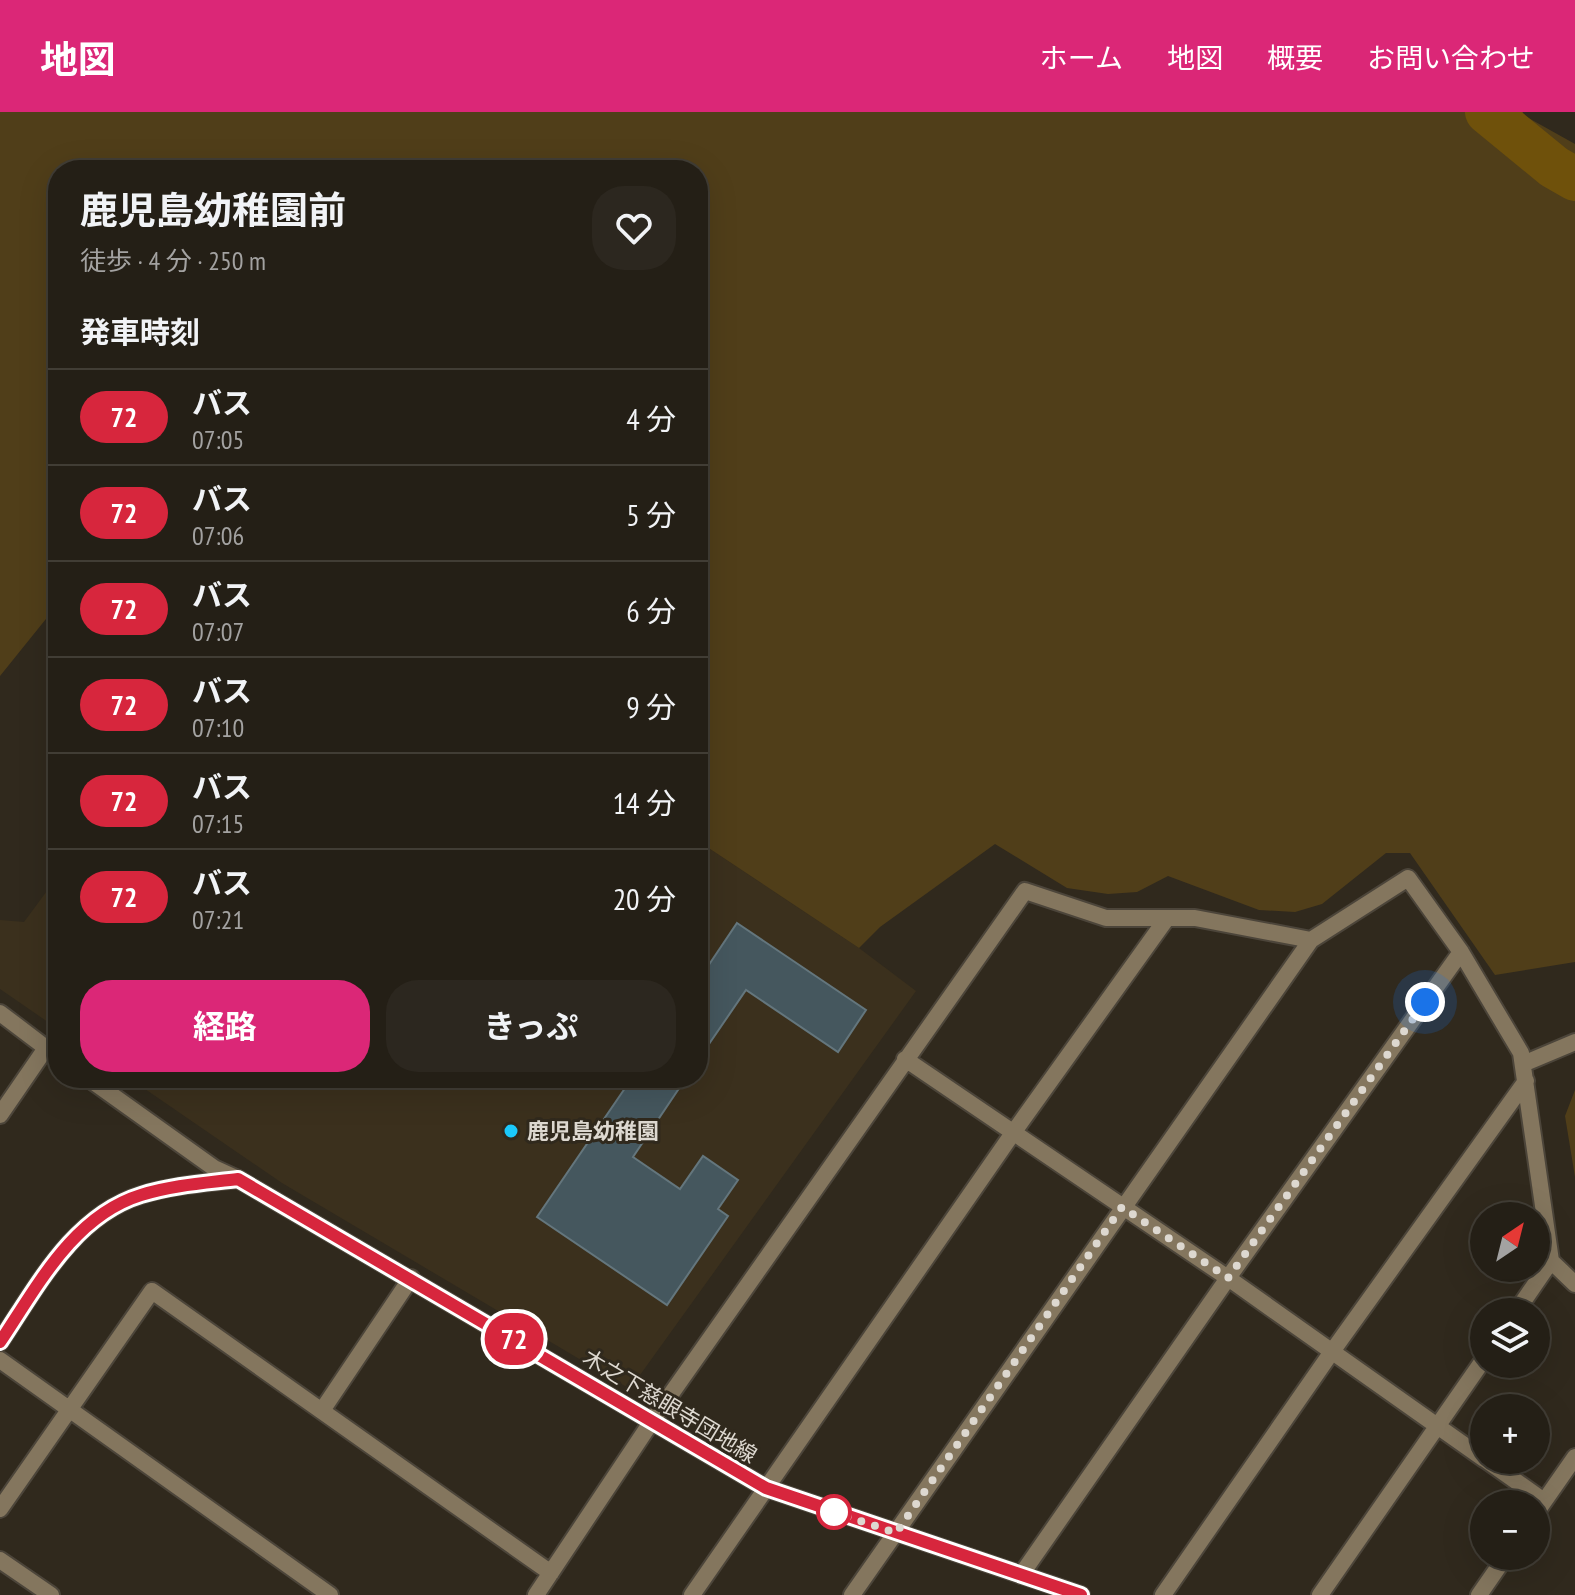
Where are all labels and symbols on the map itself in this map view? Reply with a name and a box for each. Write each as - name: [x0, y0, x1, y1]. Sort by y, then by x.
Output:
- your location: [1405, 982, 1445, 1022]
- place label: 鹿児島幼稚園: [527, 1117, 659, 1145]
- marker: 鹿児島幼稚園: [502, 1122, 520, 1140]
- north arrow: [1470, 1202, 1550, 1282]
- line badge: 72: [478, 1313, 550, 1365]
- street label: 木之下慈眼寺団地線: [578, 1343, 762, 1469]
- unlabelled marker: [817, 1495, 851, 1529]

